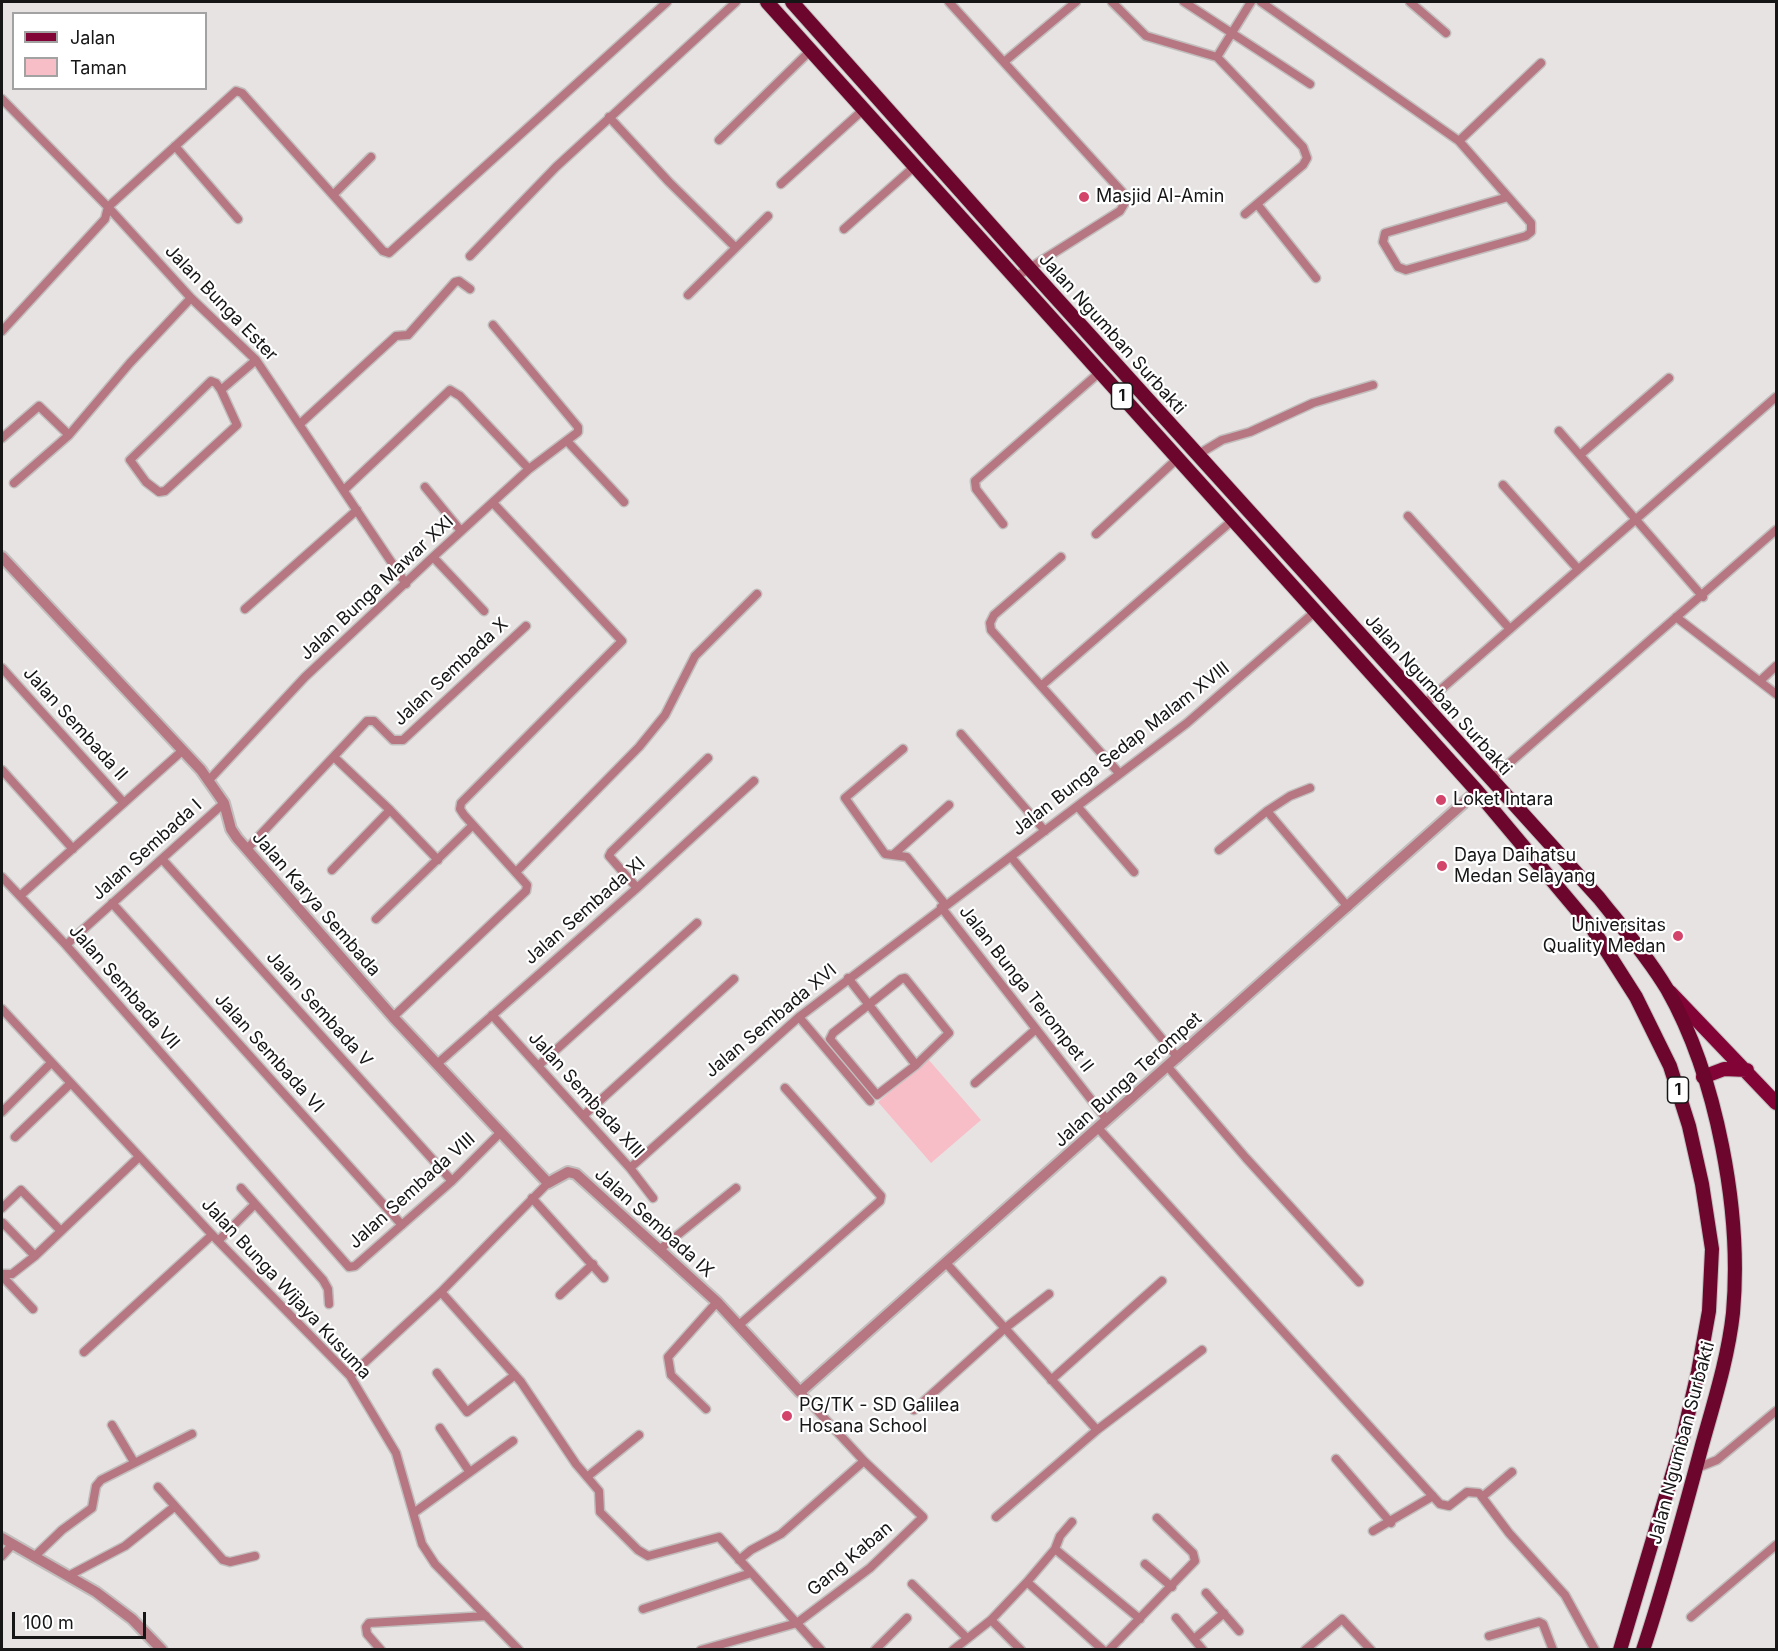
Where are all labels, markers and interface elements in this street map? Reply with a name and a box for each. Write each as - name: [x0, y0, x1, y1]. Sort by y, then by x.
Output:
- legend: [12, 12, 207, 90]
- text: Jalan: [70, 27, 115, 48]
- text: Taman: [70, 57, 127, 78]
- place label: Masjid Al-Amin: [1096, 186, 1224, 208]
- marker: Masjid Al-Amin: [1077, 190, 1091, 204]
- street label: Jalan Bunga Ester: [160, 240, 282, 366]
- street label: Jalan Ngumban Surbakti: [1034, 249, 1190, 419]
- road number: 1: [1112, 383, 1132, 409]
- street label: Jalan Bunga Mawar XXI: [296, 511, 458, 665]
- street label: Jalan Ngumban Surbakti: [1360, 610, 1516, 780]
- street label: Jalan Sembada X: [389, 614, 513, 730]
- street label: Jalan Bunga Sedap Malam XVIII: [1008, 657, 1234, 841]
- street label: Jalan Sembada II: [18, 663, 132, 785]
- place label: Loket Intara: [1453, 789, 1553, 811]
- marker: Loket Intara: [1434, 793, 1448, 807]
- street label: Jalan Sembada I: [87, 795, 207, 905]
- street label: Jalan Karya Sembada: [247, 827, 385, 981]
- place label: Daya Daihatsu Medan Selayang: [1454, 845, 1596, 888]
- street label: Jalan Sembada XI: [520, 853, 650, 969]
- marker: Daya Daihatsu Medan Selayang: [1435, 859, 1449, 873]
- street label: Jalan Bunga Terompet II: [954, 901, 1098, 1077]
- place label: Universitas Quality Medan: [1543, 915, 1666, 958]
- street label: Jalan Sembada VII: [64, 920, 184, 1054]
- marker: Universitas Quality Medan: [1671, 929, 1685, 943]
- street label: Jalan Sembada V: [261, 947, 377, 1071]
- street label: Jalan Sembada XVI: [701, 960, 841, 1082]
- street label: Jalan Sembada VI: [210, 989, 328, 1117]
- street label: Jalan Bunga Terompet: [1050, 1008, 1206, 1152]
- street label: Jalan Sembada XIII: [524, 1027, 648, 1163]
- road number: 1: [1668, 1077, 1688, 1103]
- street label: Jalan Sembada VIII: [344, 1129, 480, 1253]
- street label: Jalan Sembada IX: [590, 1164, 718, 1282]
- street label: Jalan Bunga Wijaya Kusuma: [196, 1194, 376, 1384]
- street label: Jalan Ngumban Surbakti: [1644, 1339, 1720, 1547]
- place label: PG/TK - SD Galilea Hosana School: [799, 1395, 960, 1438]
- marker: PG/TK - SD Galilea Hosana School: [780, 1409, 794, 1423]
- street label: Gang Kaban: [803, 1517, 897, 1601]
- scale bar: [15, 1600, 148, 1638]
- text: 100 m: [23, 1612, 74, 1633]

